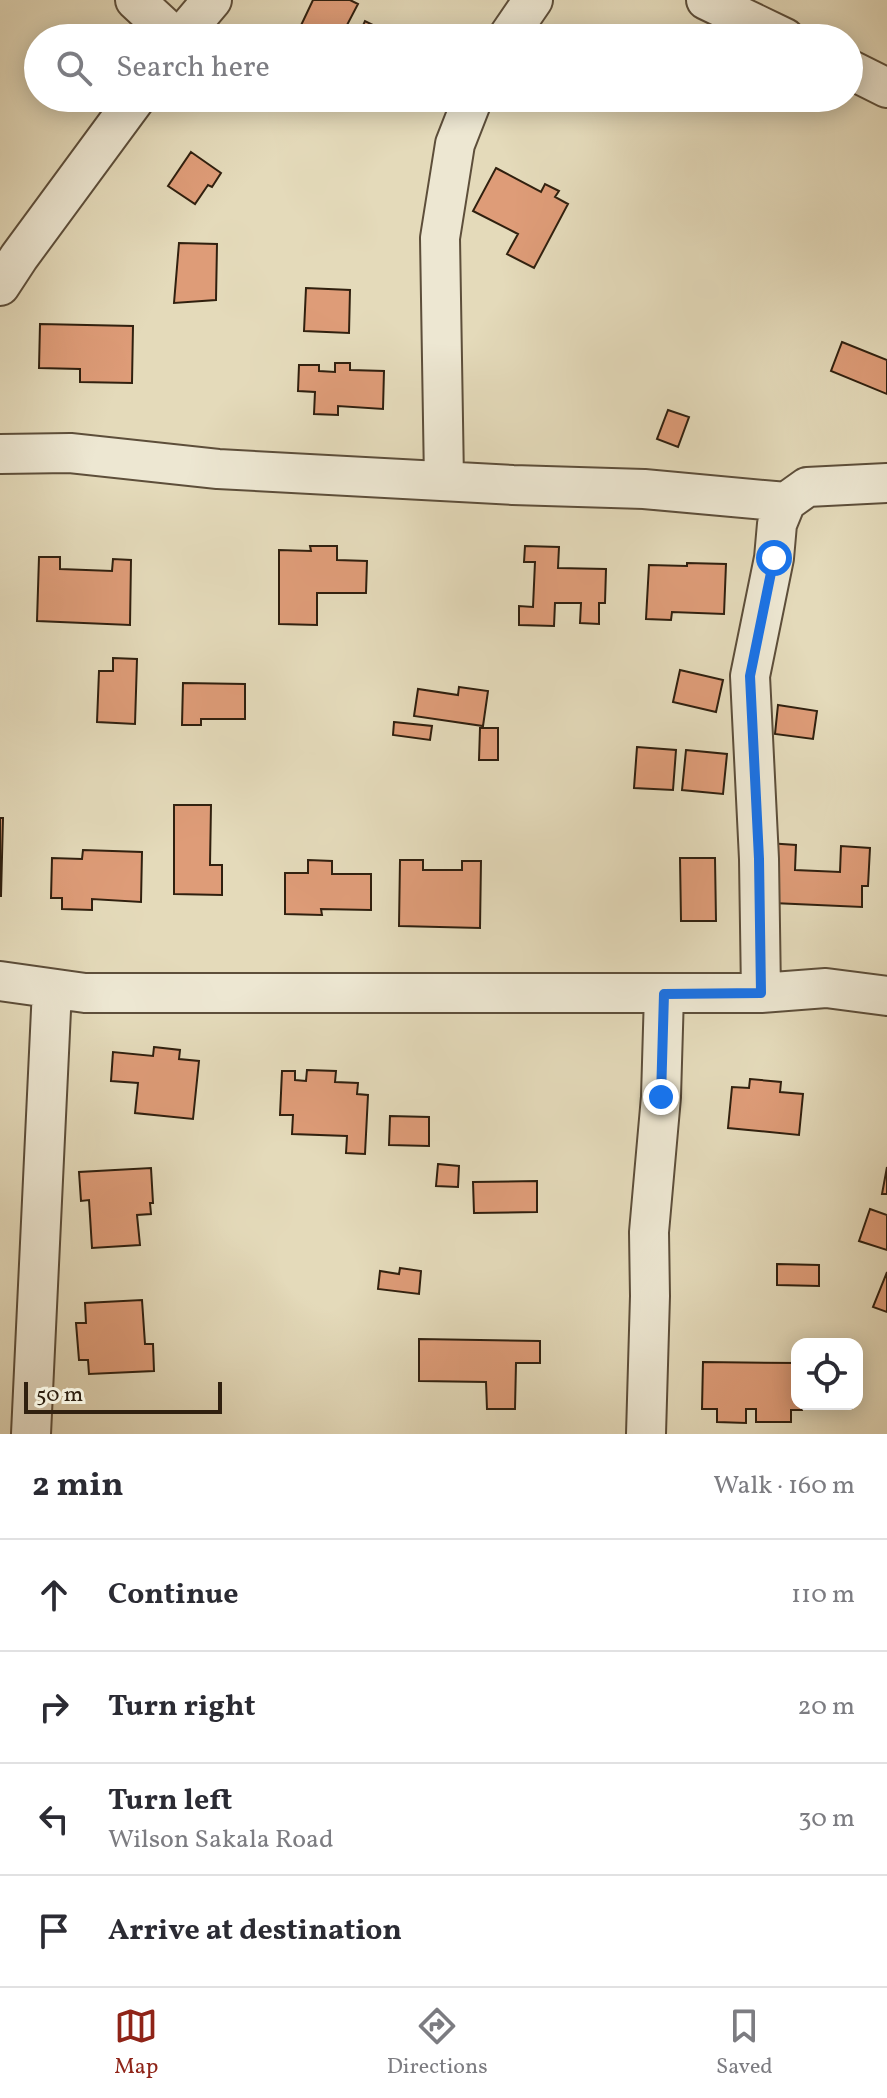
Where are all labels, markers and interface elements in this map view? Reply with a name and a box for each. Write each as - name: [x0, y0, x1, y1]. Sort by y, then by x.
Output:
- search box: [24, 24, 863, 112]
- icon: search: [52, 46, 96, 90]
- text: Search here: [116, 47, 270, 89]
- route start: [756, 540, 792, 576]
- route end: [643, 1079, 679, 1115]
- map controls: [791, 1338, 863, 1410]
- button: locate: [791, 1338, 863, 1410]
- scale bar: [24, 1378, 222, 1414]
- text: 50 m: [36, 1380, 83, 1411]
- text: 2 min: [32, 1463, 124, 1510]
- text: Walk · 160 m: [713, 1468, 855, 1504]
- icon: ahead: [32, 1573, 76, 1617]
- text: Continue: [108, 1574, 239, 1616]
- text: 110 m: [791, 1577, 855, 1613]
- icon: right: [32, 1685, 76, 1729]
- text: Turn right: [108, 1686, 256, 1728]
- text: 20 m: [797, 1689, 855, 1725]
- text: Turn left: [108, 1780, 232, 1822]
- icon: left: [32, 1797, 76, 1841]
- text: 30 m: [798, 1801, 855, 1837]
- text: Wilson Sakala Road: [108, 1822, 334, 1858]
- icon: arrive: [32, 1909, 76, 1953]
- text: Arrive at destination: [108, 1910, 402, 1952]
- tab: Map: [114, 2004, 158, 2083]
- tab: Directions: [387, 2004, 488, 2083]
- tab: Saved: [716, 2004, 773, 2083]

